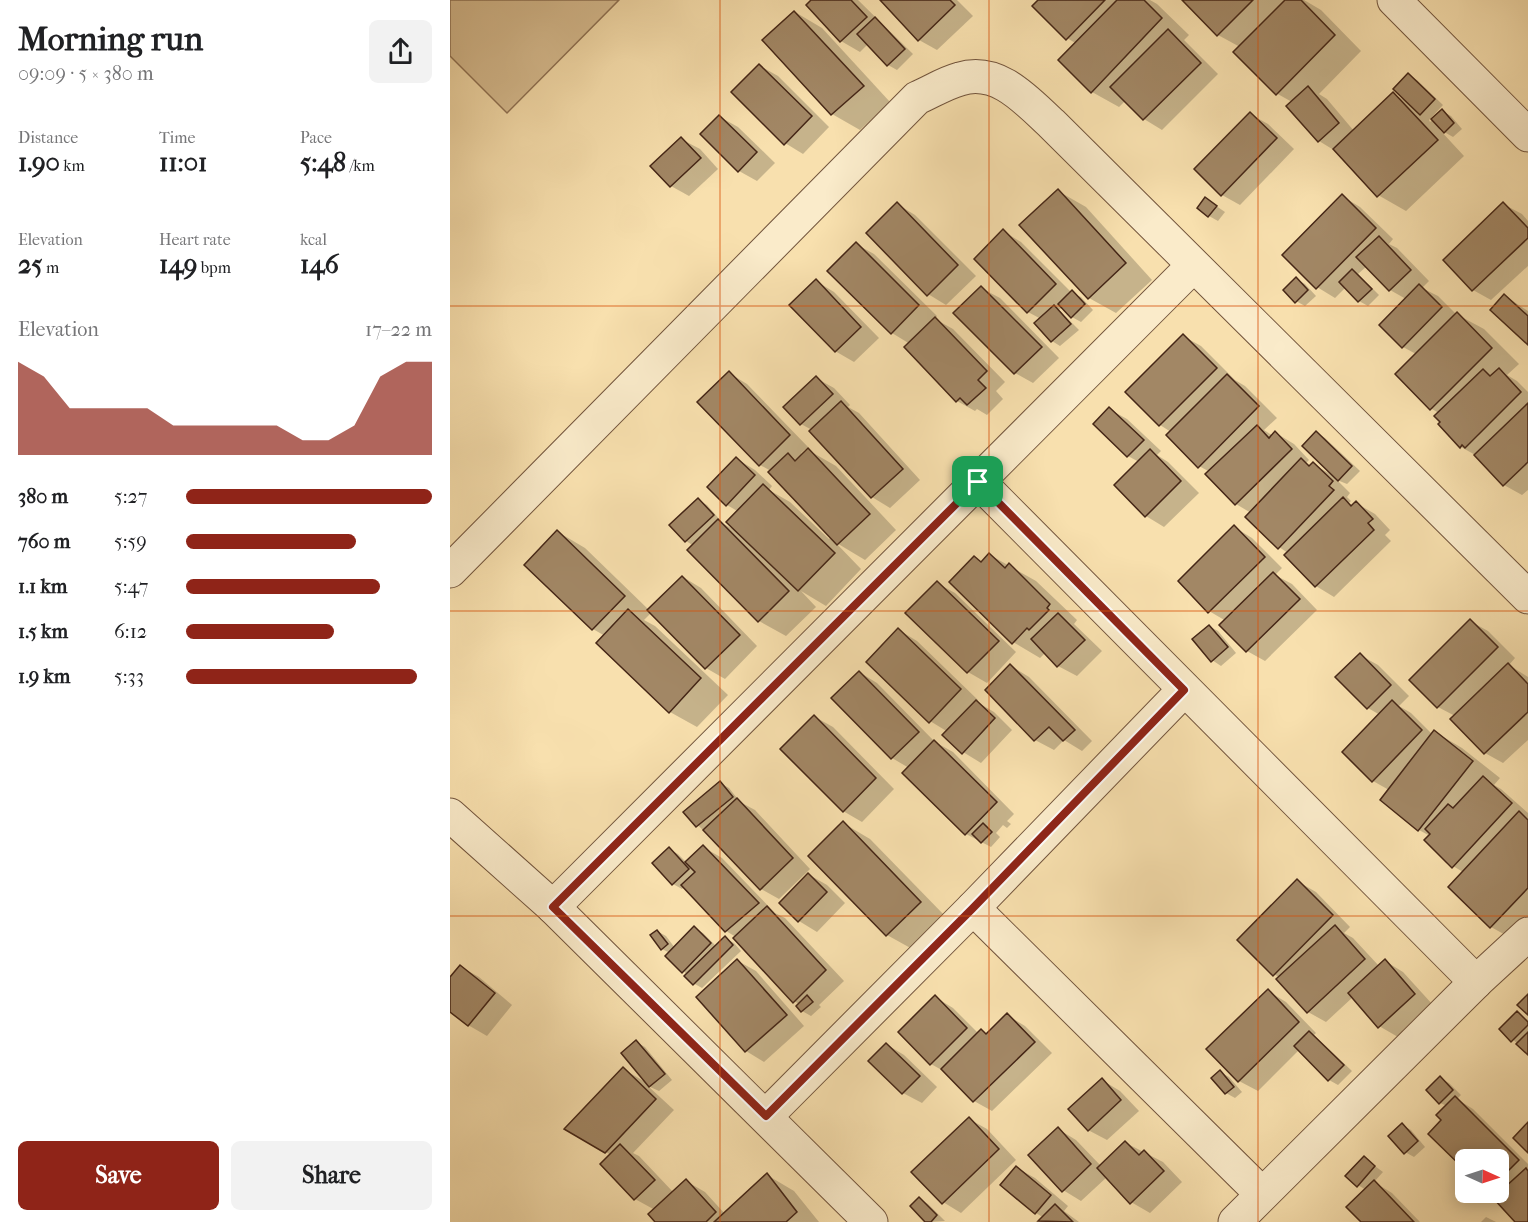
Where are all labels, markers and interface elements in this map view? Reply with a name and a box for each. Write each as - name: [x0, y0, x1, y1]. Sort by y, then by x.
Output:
- text: Morning run: [18, 20, 203, 59]
- button: share: [369, 20, 432, 83]
- text: 09:09 · 5 × 380 m: [18, 62, 154, 85]
- text: Distance: [18, 128, 78, 147]
- text: Time: [159, 128, 195, 147]
- text: Pace: [300, 128, 332, 147]
- text: 1.90: [18, 147, 60, 178]
- text: 11:01: [159, 147, 207, 178]
- text: 5:48: [300, 147, 346, 178]
- text: km: [60, 156, 85, 175]
- text: /km: [346, 156, 375, 175]
- text: Elevation: [18, 230, 83, 249]
- text: Heart rate: [159, 230, 231, 249]
- text: kcal: [300, 230, 327, 249]
- text: 25: [18, 249, 43, 280]
- text: 149: [159, 249, 197, 280]
- text: 146: [300, 249, 339, 280]
- text: m: [43, 258, 59, 277]
- text: bpm: [197, 258, 231, 277]
- text: Elevation: [18, 318, 99, 341]
- text: 17–22 m: [365, 318, 432, 341]
- pin: [952, 456, 1003, 507]
- icon: arrive: [961, 465, 994, 498]
- text: 380 m: [18, 485, 68, 508]
- text: 5:27: [114, 485, 147, 508]
- text: 760 m: [18, 530, 70, 553]
- text: 5:59: [114, 530, 147, 553]
- text: 1.1 km: [18, 575, 67, 598]
- text: 5:47: [114, 575, 148, 598]
- text: 1.5 km: [18, 620, 68, 643]
- text: 6:12: [114, 620, 147, 643]
- text: 1.9 km: [18, 665, 70, 688]
- text: 5:33: [114, 665, 144, 688]
- button: Save: [18, 1141, 219, 1210]
- button: Share: [231, 1141, 432, 1210]
- north arrow: [1455, 1149, 1509, 1203]
- map controls: [1455, 1149, 1509, 1203]

